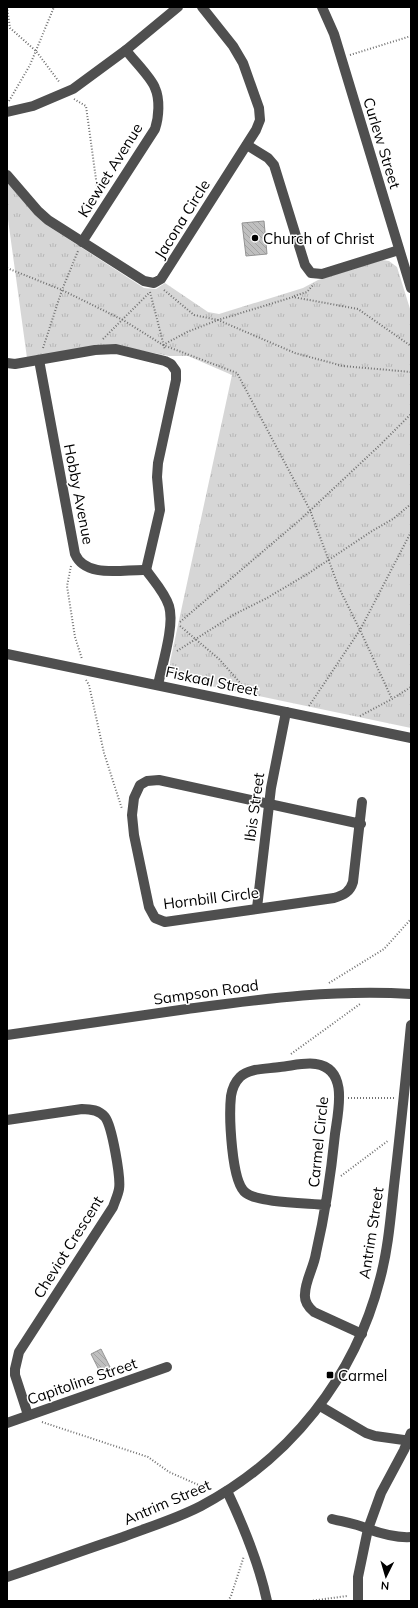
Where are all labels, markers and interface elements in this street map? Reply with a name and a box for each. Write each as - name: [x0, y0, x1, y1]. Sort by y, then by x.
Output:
- street label: Curlew Street: [359, 95, 405, 191]
- street label: Kiewiet Avenue: [74, 119, 146, 221]
- street label: Jacona Circle: [150, 176, 214, 262]
- place label: Church of Christ: [263, 229, 374, 248]
- marker: Church of Christ: [250, 233, 260, 243]
- street label: Hobby Avenue: [60, 442, 98, 546]
- street label: Fiskaal Street: [164, 662, 260, 700]
- street label: Ibis Street: [240, 771, 268, 843]
- street label: Hornbill Circle: [162, 883, 260, 913]
- street label: Sampson Road: [152, 975, 260, 1009]
- street label: Carmel Circle: [304, 1095, 332, 1189]
- street label: Antrim Street: [354, 1186, 388, 1280]
- street label: Cheviot Crescent: [29, 1192, 107, 1302]
- street label: Capitoline Street: [25, 1353, 139, 1409]
- place label: Carmel: [338, 1366, 387, 1385]
- marker: Carmel: [325, 1370, 335, 1380]
- street label: Antrim Street: [121, 1475, 213, 1529]
- north arrow: [366, 1556, 406, 1596]
- text: N: [380, 1579, 390, 1593]

